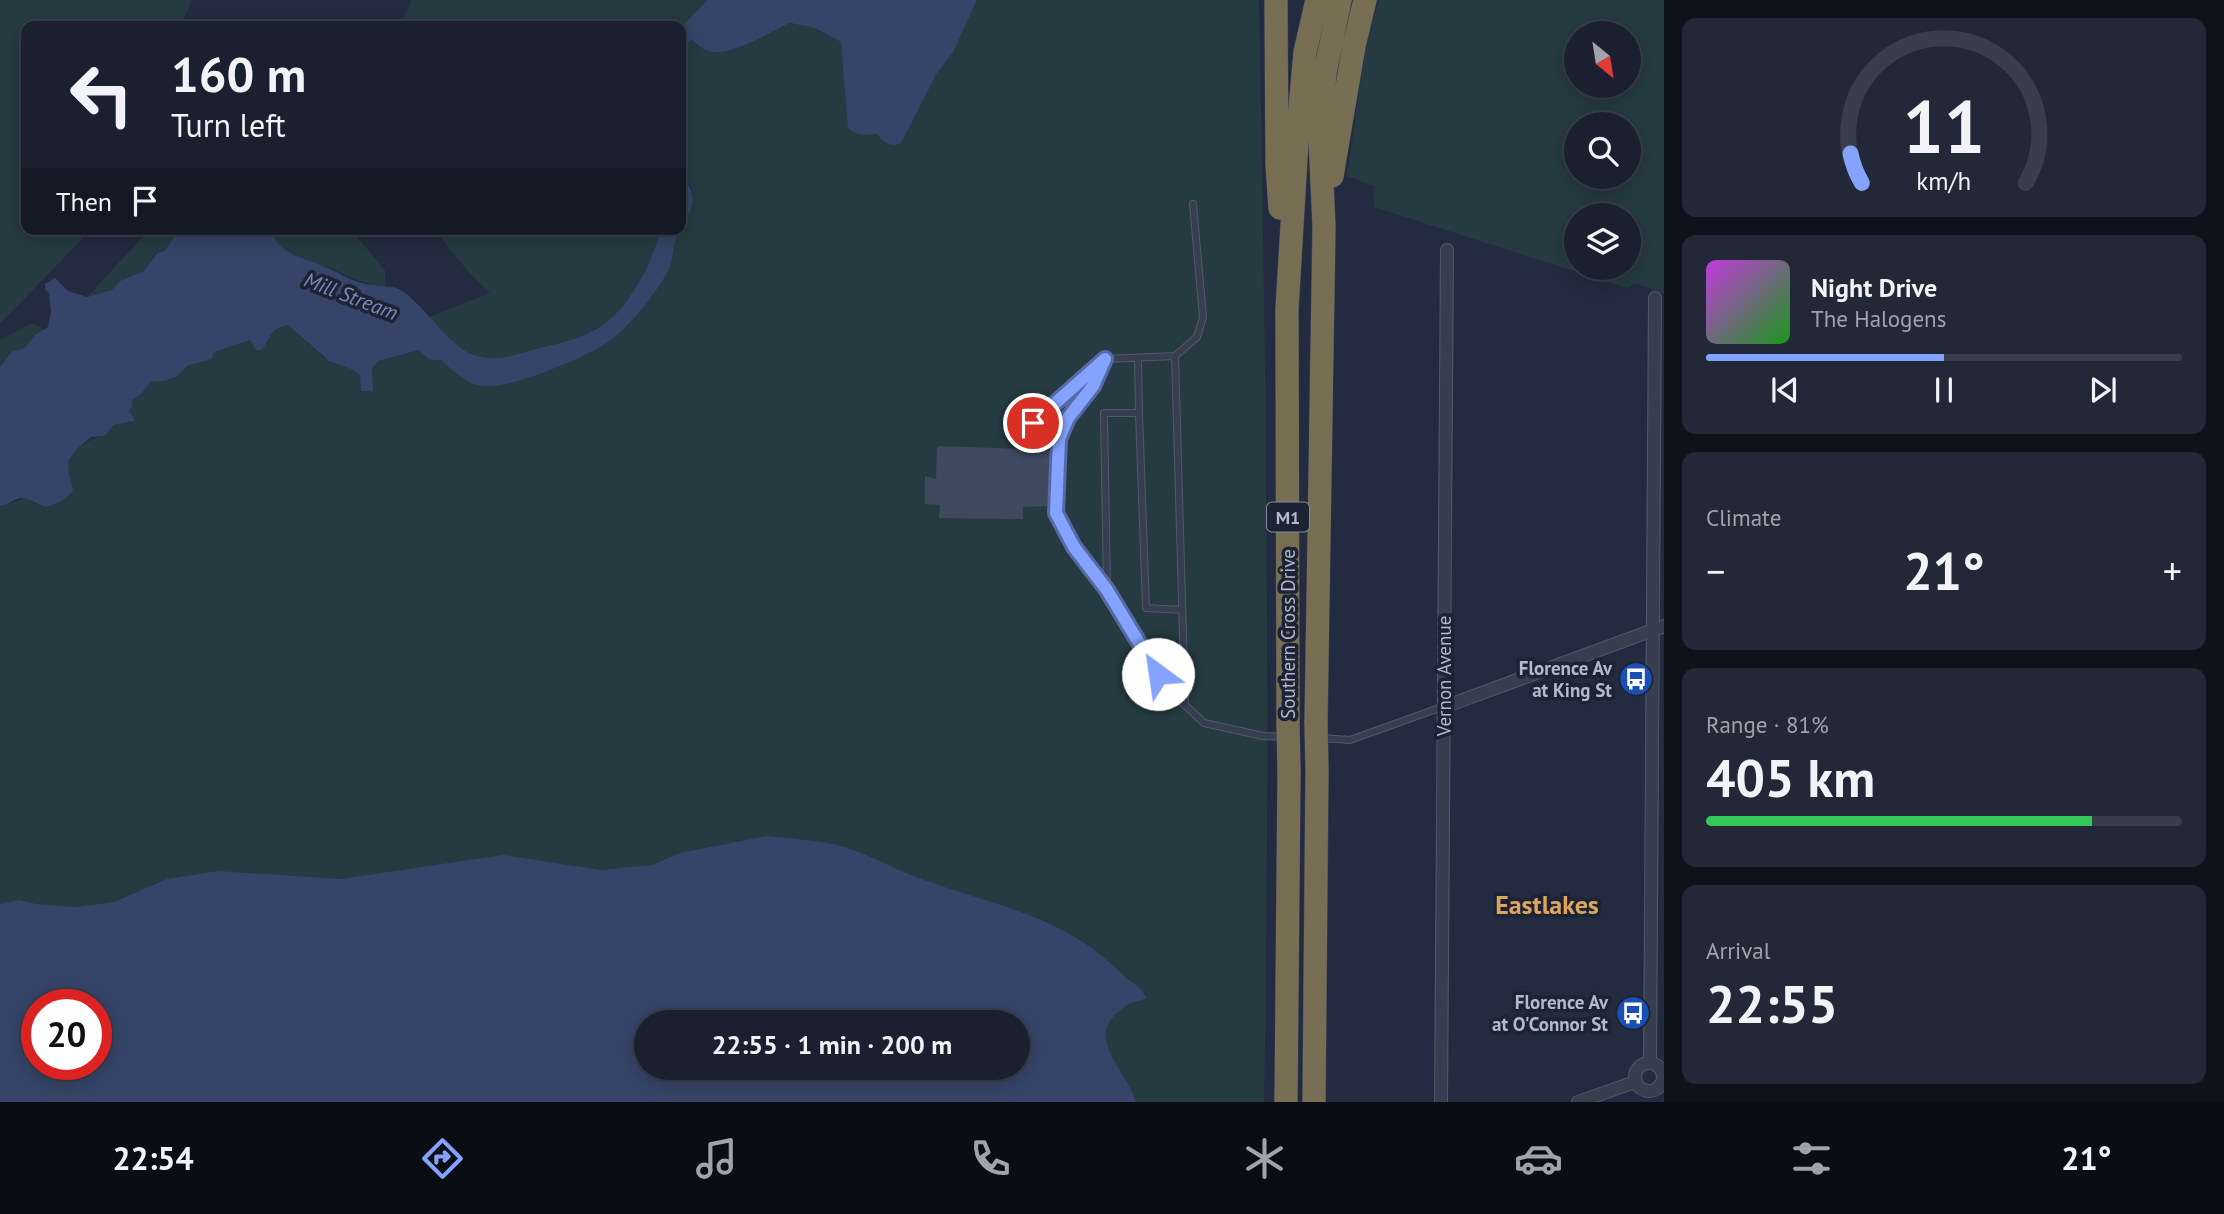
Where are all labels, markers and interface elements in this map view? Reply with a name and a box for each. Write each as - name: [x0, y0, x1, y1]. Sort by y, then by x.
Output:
- north arrow: [1564, 21, 1642, 98]
- map controls: [1564, 21, 1641, 280]
- text: 160 m: [171, 42, 306, 106]
- icon: left: [56, 49, 147, 140]
- text: 11: [1903, 80, 1985, 174]
- text: Turn left: [171, 104, 286, 146]
- button: search: [1564, 112, 1641, 189]
- text: km/h: [1917, 165, 1971, 197]
- icon: arrive: [126, 182, 164, 220]
- text: Then: [56, 185, 112, 218]
- button: layers: [1564, 203, 1641, 280]
- water label: Mill Stream: [300, 266, 402, 326]
- text: Night Drive: [1811, 271, 1937, 304]
- text: The Halogens: [1811, 304, 1946, 333]
- icon: previous: [1766, 371, 1804, 409]
- icon: pause: [1925, 371, 1963, 409]
- icon: next: [2084, 371, 2122, 409]
- pin: [1003, 393, 1063, 453]
- icon: arrive: [1014, 404, 1052, 442]
- road number: M1: [1267, 503, 1309, 532]
- text: Climate: [1706, 503, 1781, 532]
- text: 21°: [1903, 537, 1985, 604]
- text: −: [1706, 546, 1725, 595]
- text: +: [2163, 546, 2182, 595]
- street label: Southern Cross Drive: [1276, 549, 1300, 719]
- street label: Vernon Avenue: [1432, 616, 1456, 737]
- position arrow: [1121, 637, 1195, 711]
- place label: Florence Av at King St: [1519, 656, 1613, 702]
- bus stop icon: Florence Av at King St: [1617, 660, 1655, 698]
- text: Range · 81%: [1706, 710, 1829, 739]
- text: 405 km: [1706, 744, 1875, 811]
- district label: Eastlakes: [1495, 888, 1599, 921]
- text: Arrival: [1706, 936, 1770, 965]
- text: 22:55: [1706, 970, 1838, 1037]
- speed limit sign: 20: [21, 989, 112, 1080]
- place label: Florence Av at O'Connor St: [1492, 990, 1609, 1036]
- bus stop icon: Florence Av at O'Connor St: [1614, 994, 1652, 1032]
- text: 22:55 · 1 min · 200 m: [712, 1028, 952, 1061]
- icon: directions: [418, 1134, 467, 1183]
- icon: music: [692, 1134, 741, 1183]
- icon: phone: [966, 1134, 1015, 1183]
- icon: climate: [1240, 1134, 1289, 1183]
- icon: car: [1514, 1134, 1563, 1183]
- icon: filters: [1787, 1134, 1836, 1183]
- text: 22:54: [112, 1137, 194, 1179]
- text: 21°: [2061, 1137, 2112, 1179]

